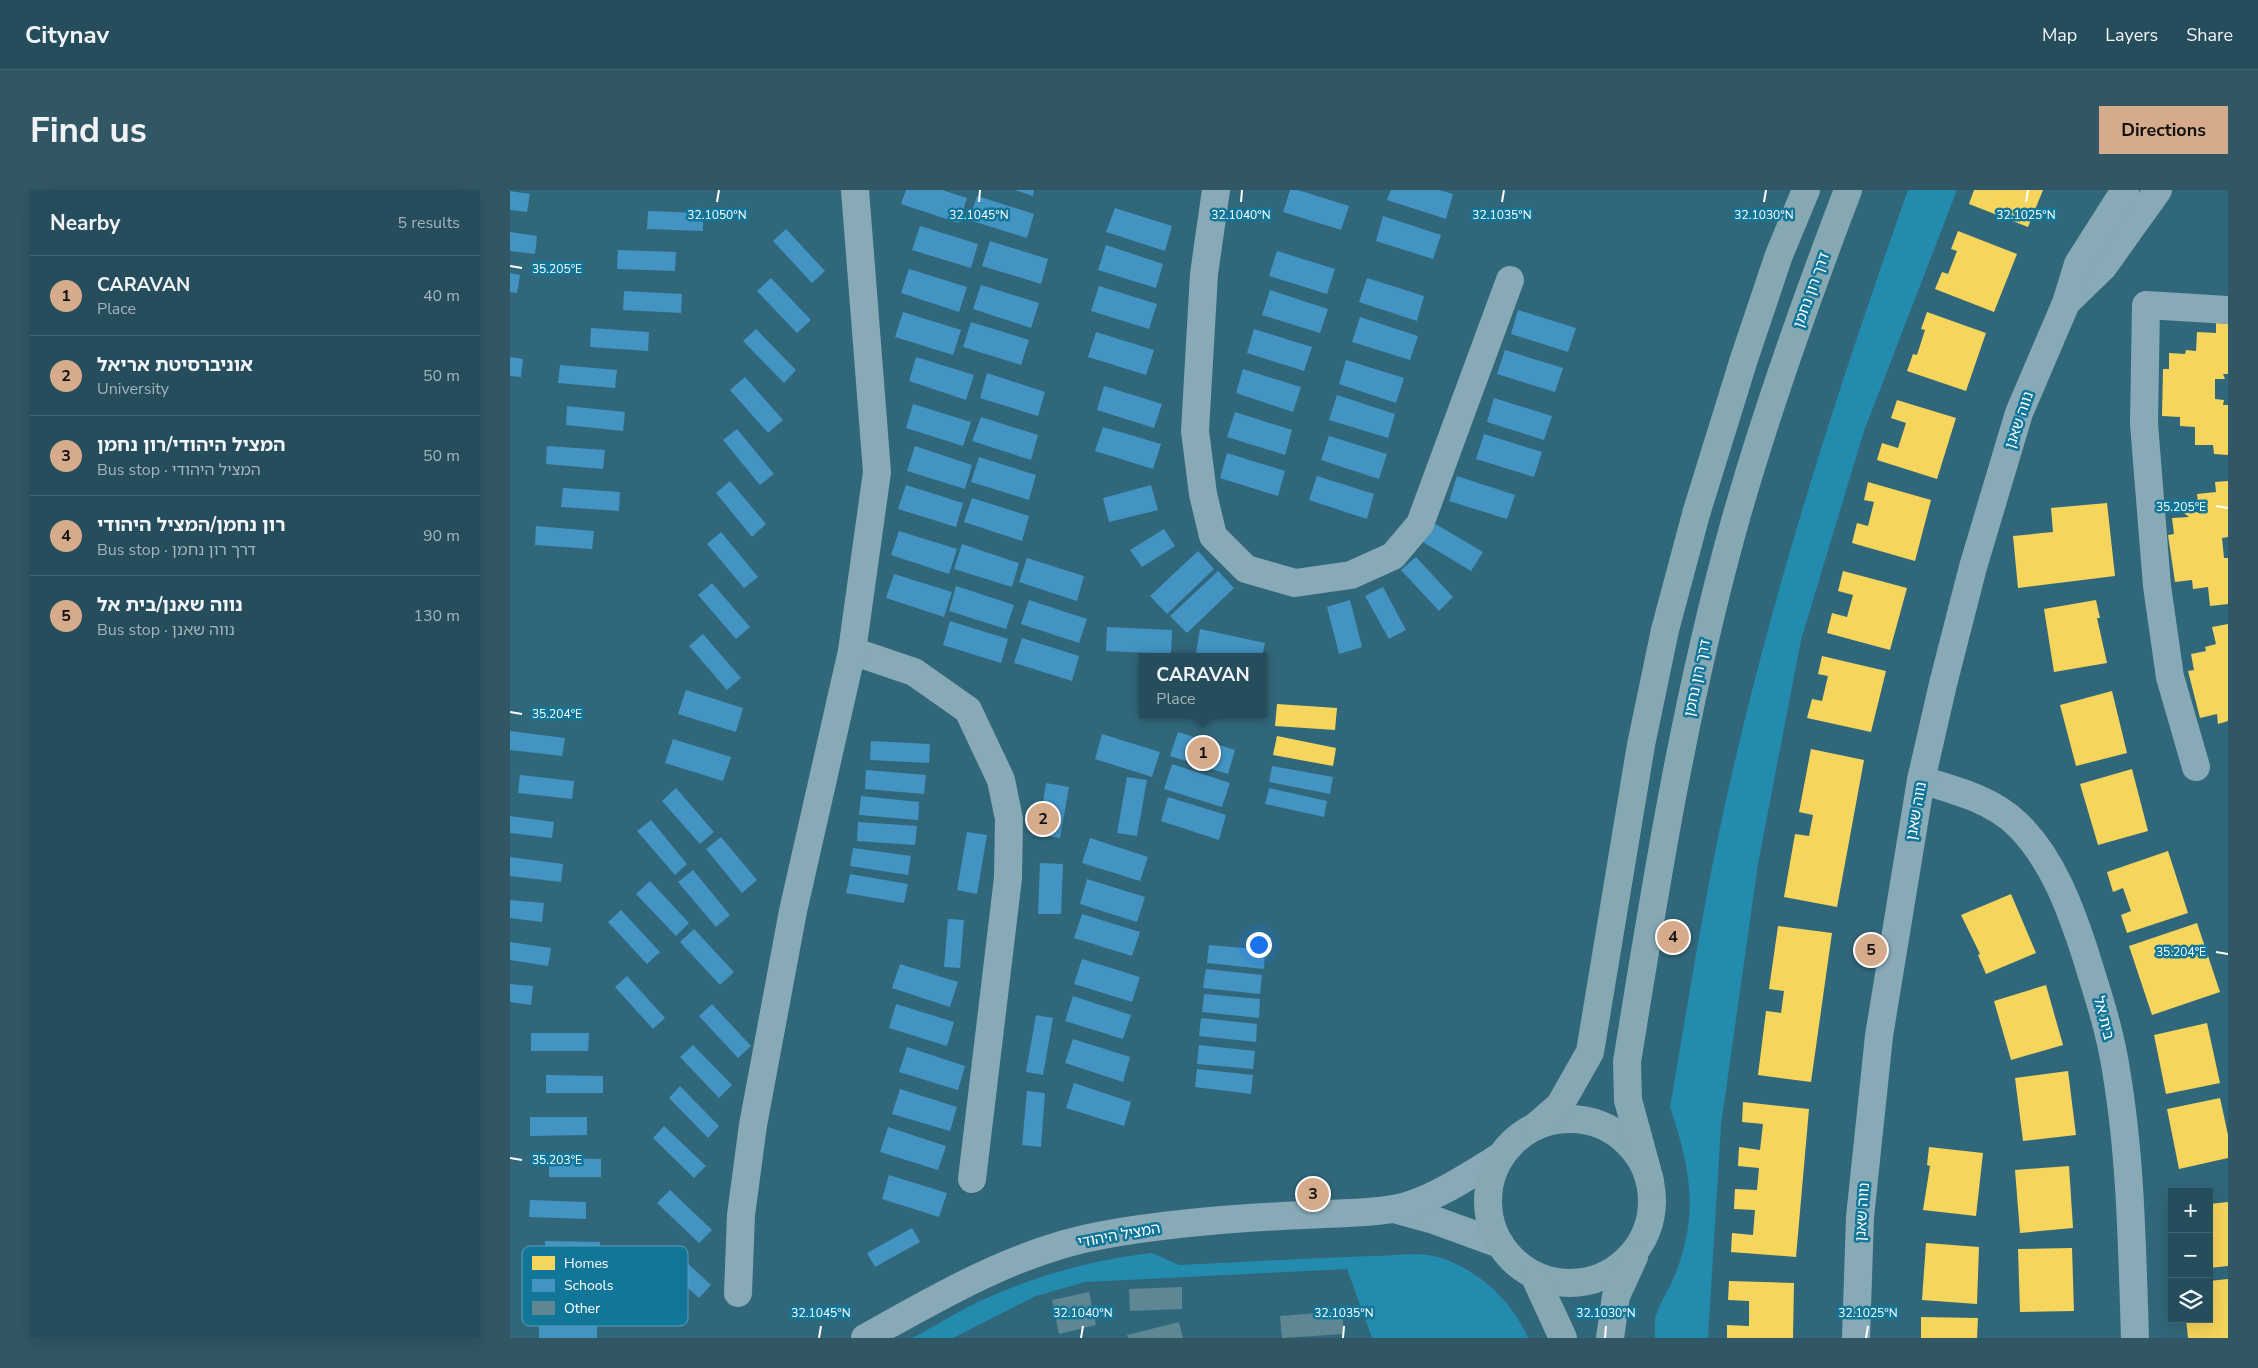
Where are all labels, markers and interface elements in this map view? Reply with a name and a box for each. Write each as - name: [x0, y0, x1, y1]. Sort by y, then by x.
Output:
- text: Citynav: [25, 19, 109, 51]
- text: Map: [2042, 23, 2077, 47]
- text: Layers: [2105, 23, 2158, 47]
- text: Share: [2186, 23, 2233, 47]
- button: Directions: [2099, 106, 2228, 154]
- text: Find us: [30, 107, 147, 154]
- text: 32.1050°N: [687, 207, 747, 223]
- text: 32.1045°N: [949, 207, 1009, 223]
- text: 32.1040°N: [1211, 207, 1271, 223]
- text: 32.1035°N: [1472, 207, 1532, 223]
- text: 32.1030°N: [1734, 207, 1794, 223]
- text: 32.1025°N: [1996, 207, 2056, 223]
- text: Nearby: [50, 209, 120, 237]
- text: 5 results: [398, 212, 460, 234]
- street label: דרך רון נחמן: [1788, 250, 1834, 330]
- text: 35.205°E: [532, 261, 582, 277]
- text: CARAVAN: [97, 272, 190, 298]
- text: 1: [61, 285, 71, 307]
- text: 40 m: [423, 285, 460, 307]
- text: Place: [97, 298, 136, 320]
- text: אוניברסיטת אריאל: [97, 352, 253, 378]
- text: 2: [61, 365, 71, 387]
- text: 50 m: [423, 365, 460, 387]
- text: University: [97, 378, 169, 400]
- street label: נווה שאנן: [2000, 389, 2038, 451]
- text: המציל היהודי/רון נחמן: [97, 432, 286, 458]
- text: 3: [61, 445, 71, 467]
- text: 50 m: [423, 445, 460, 467]
- text: Bus stop · המציל היהודי: [97, 459, 261, 481]
- text: 35.205°E: [2156, 499, 2206, 515]
- text: רון נחמן/המציל היהודי: [97, 512, 286, 538]
- text: 4: [61, 525, 71, 547]
- text: 90 m: [423, 525, 460, 547]
- text: Bus stop · דרך רון נחמן: [97, 539, 256, 561]
- text: נווה שאנן/בית אל: [97, 592, 243, 618]
- text: 5: [61, 605, 71, 627]
- text: 130 m: [413, 605, 460, 627]
- text: Bus stop · נווה שאנן: [97, 619, 235, 641]
- street label: דרך רון נחמן: [1679, 637, 1715, 719]
- popup: [1139, 653, 1267, 718]
- text: CARAVAN: [1156, 662, 1250, 688]
- text: Place: [1156, 688, 1195, 710]
- text: 35.204°E: [532, 706, 582, 722]
- pin: 1: [1187, 734, 1219, 772]
- street label: נווה שאנן: [1901, 780, 1931, 842]
- pin: 2: [1027, 800, 1059, 838]
- pin: 4: [1657, 918, 1689, 956]
- pin: 5: [1855, 931, 1887, 969]
- your location: [1246, 932, 1272, 958]
- text: 35.204°E: [2156, 944, 2206, 960]
- street label: בית אל: [2089, 994, 2119, 1042]
- text: 35.203°E: [532, 1152, 582, 1168]
- pin: 3: [1297, 1175, 1329, 1213]
- street label: נווה שאנן: [1850, 1182, 1874, 1242]
- map controls: [2168, 1188, 2213, 1323]
- button: +: [2168, 1188, 2213, 1233]
- street label: המציל היהודי: [1076, 1218, 1162, 1252]
- button: −: [2168, 1233, 2213, 1278]
- legend: [522, 1246, 688, 1326]
- text: Homes: [564, 1254, 609, 1273]
- text: Schools: [564, 1276, 614, 1295]
- button: layers: [2168, 1278, 2213, 1323]
- text: Other: [564, 1299, 600, 1318]
- text: 32.1045°N: [791, 1305, 851, 1321]
- text: 32.1040°N: [1053, 1305, 1113, 1321]
- text: 32.1035°N: [1314, 1305, 1374, 1321]
- text: 32.1030°N: [1576, 1305, 1636, 1321]
- text: 32.1025°N: [1838, 1305, 1898, 1321]

